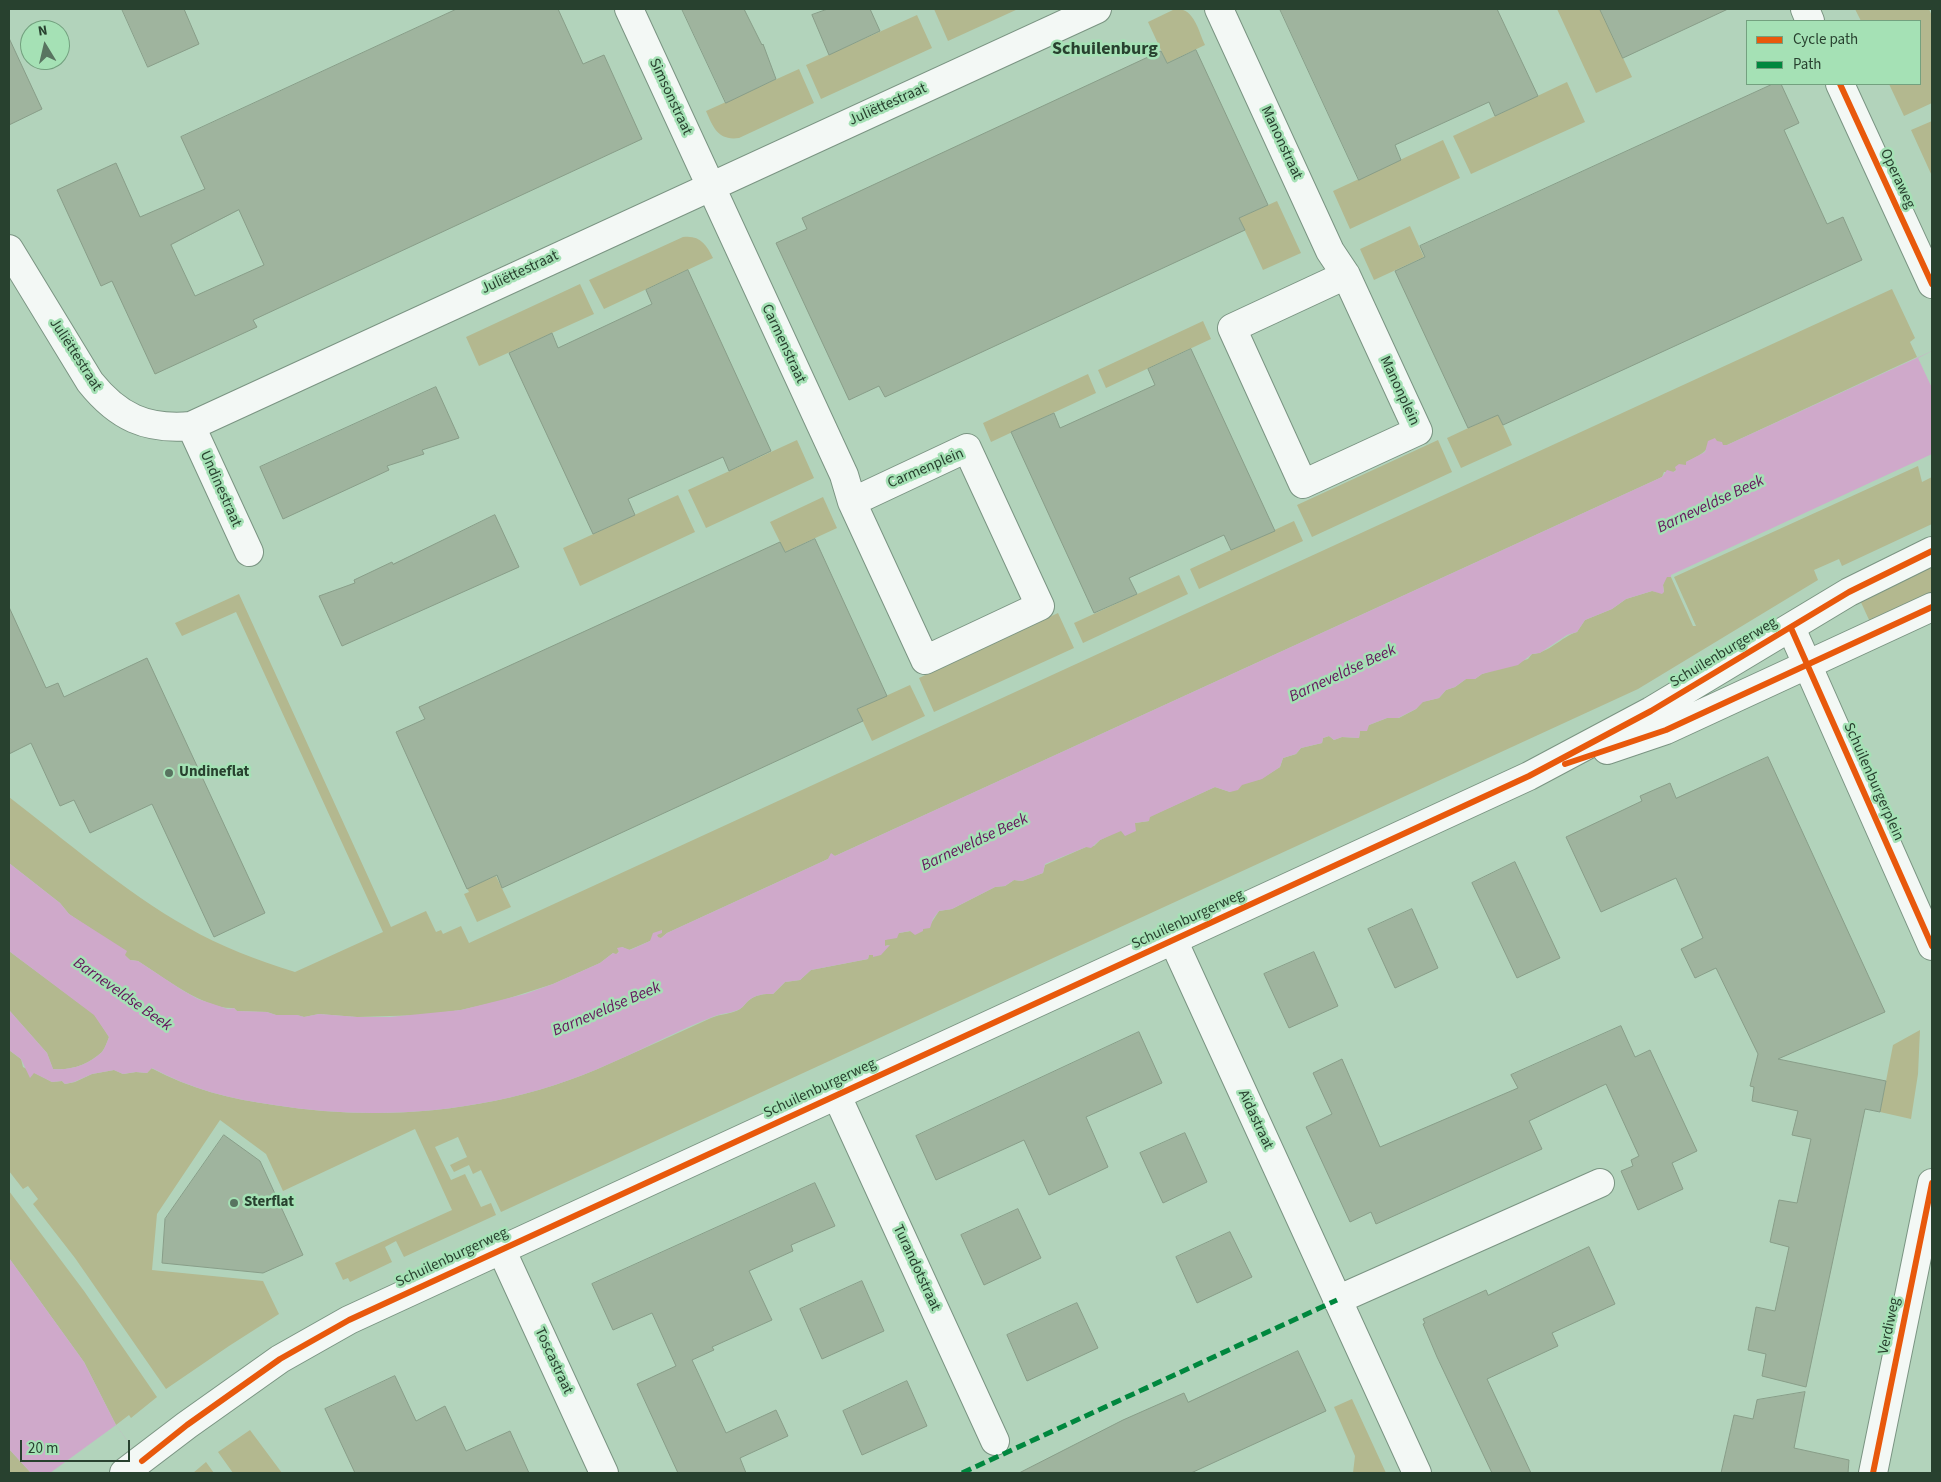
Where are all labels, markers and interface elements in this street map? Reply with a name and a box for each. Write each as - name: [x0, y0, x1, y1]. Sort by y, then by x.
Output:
- north arrow: [20, 20, 70, 70]
- legend: [1746, 20, 1921, 85]
- text: N: [37, 21, 49, 42]
- text: Cycle path: [1793, 29, 1858, 50]
- district label: Schuilenburg: [1052, 39, 1158, 61]
- text: Path: [1793, 54, 1821, 75]
- street label: Simsonstraat: [644, 56, 696, 138]
- street label: Juliëttestraat: [846, 80, 930, 130]
- street label: Manonstraat: [1256, 103, 1306, 183]
- street label: Operaweg: [1875, 146, 1919, 212]
- street label: Juliëttestraat: [479, 247, 561, 299]
- street label: Carmenstraat: [757, 302, 809, 386]
- street label: Juliëttestraat: [45, 315, 105, 395]
- street label: Manonplein: [1375, 353, 1423, 429]
- street label: Carmenplein: [885, 445, 967, 493]
- street label: Undinestraat: [195, 448, 245, 530]
- water label: Barneveldse Beek: [1655, 472, 1767, 538]
- street label: Schuilenburgerweg: [1667, 614, 1781, 692]
- water label: Barneveldse Beek: [1287, 641, 1399, 707]
- street label: Schuilenburgerplein: [1839, 720, 1907, 844]
- place label: Undineflat: [179, 764, 249, 782]
- marker: Undineflat: [163, 767, 175, 779]
- water label: Barneveldse Beek: [919, 810, 1031, 876]
- street label: Schuilenburgerweg: [1129, 886, 1247, 954]
- water label: Barneveldse Beek: [69, 954, 175, 1036]
- water label: Barneveldse Beek: [550, 979, 664, 1041]
- street label: Schuilenburgerweg: [761, 1055, 879, 1123]
- street label: Aïdastraat: [1233, 1087, 1277, 1153]
- place label: Sterflat: [244, 1194, 294, 1212]
- marker: Sterflat: [228, 1197, 240, 1209]
- street label: Turandotstraat: [888, 1222, 944, 1314]
- street label: Schuilenburgerweg: [393, 1224, 511, 1292]
- street label: Verdiweg: [1875, 1296, 1905, 1356]
- street label: Toscastraat: [530, 1325, 576, 1397]
- scale bar: [22, 1430, 132, 1462]
- text: 20 m: [28, 1438, 58, 1459]

